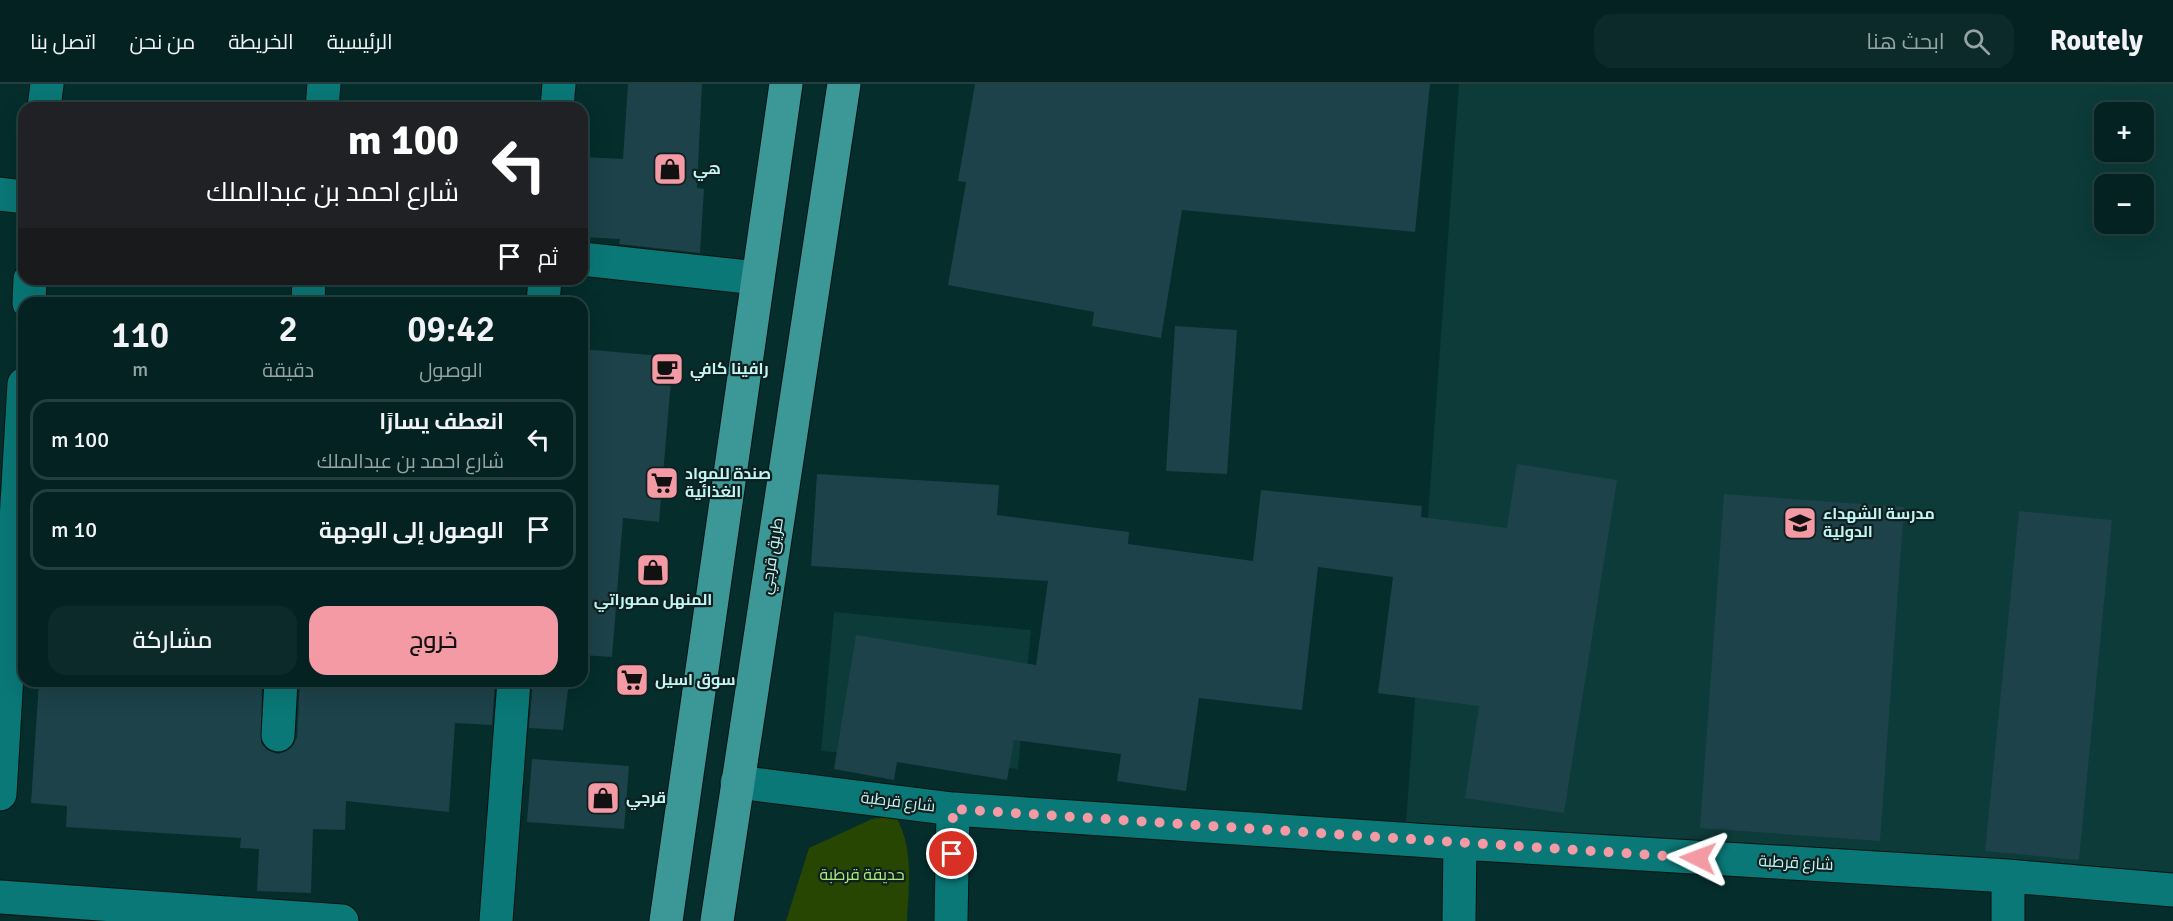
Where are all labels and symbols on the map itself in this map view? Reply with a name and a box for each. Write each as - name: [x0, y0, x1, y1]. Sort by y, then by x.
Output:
- shop icon: هي: [652, 151, 688, 187]
- place label: هي: [693, 159, 721, 181]
- cafe icon: رافينا كافي: [649, 351, 685, 387]
- place label: رافينا كافي: [690, 359, 769, 381]
- place label: صندة للمواد الغذائية: [685, 464, 771, 502]
- supermarket icon: صندة للمواد الغذائية: [644, 465, 680, 501]
- place label: مدرسة الشهداء الدولية: [1823, 504, 1935, 542]
- school or university icon: مدرسة الشهداء الدولية: [1782, 505, 1818, 541]
- street label: طريق قرجي: [756, 516, 791, 596]
- shop icon: المنهل مصوراتي: [635, 552, 671, 588]
- place label: المنهل مصوراتي: [594, 590, 712, 612]
- supermarket icon: سوق اسيل: [614, 662, 650, 698]
- place label: سوق اسيل: [655, 670, 736, 690]
- shop icon: قرجي: [585, 780, 621, 816]
- place label: قرجي: [626, 788, 666, 810]
- street label: شارع قرطبة: [860, 788, 936, 817]
- position arrow: [1666, 826, 1730, 890]
- pin: [926, 828, 977, 879]
- street label: شارع قرطبة: [1758, 851, 1834, 876]
- park label: حديقة قرطبة: [819, 865, 905, 885]

